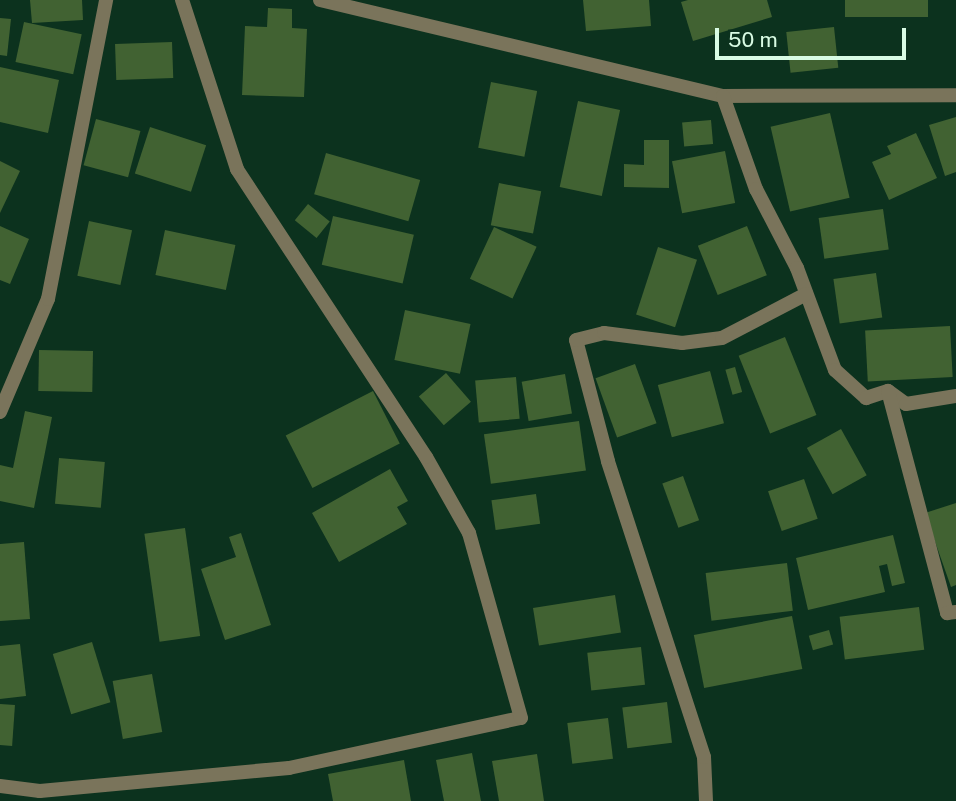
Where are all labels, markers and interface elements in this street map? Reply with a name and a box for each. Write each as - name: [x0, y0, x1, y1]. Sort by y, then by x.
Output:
- scale bar: [718, 14, 909, 58]
- text: 50 m: [728, 27, 778, 52]

